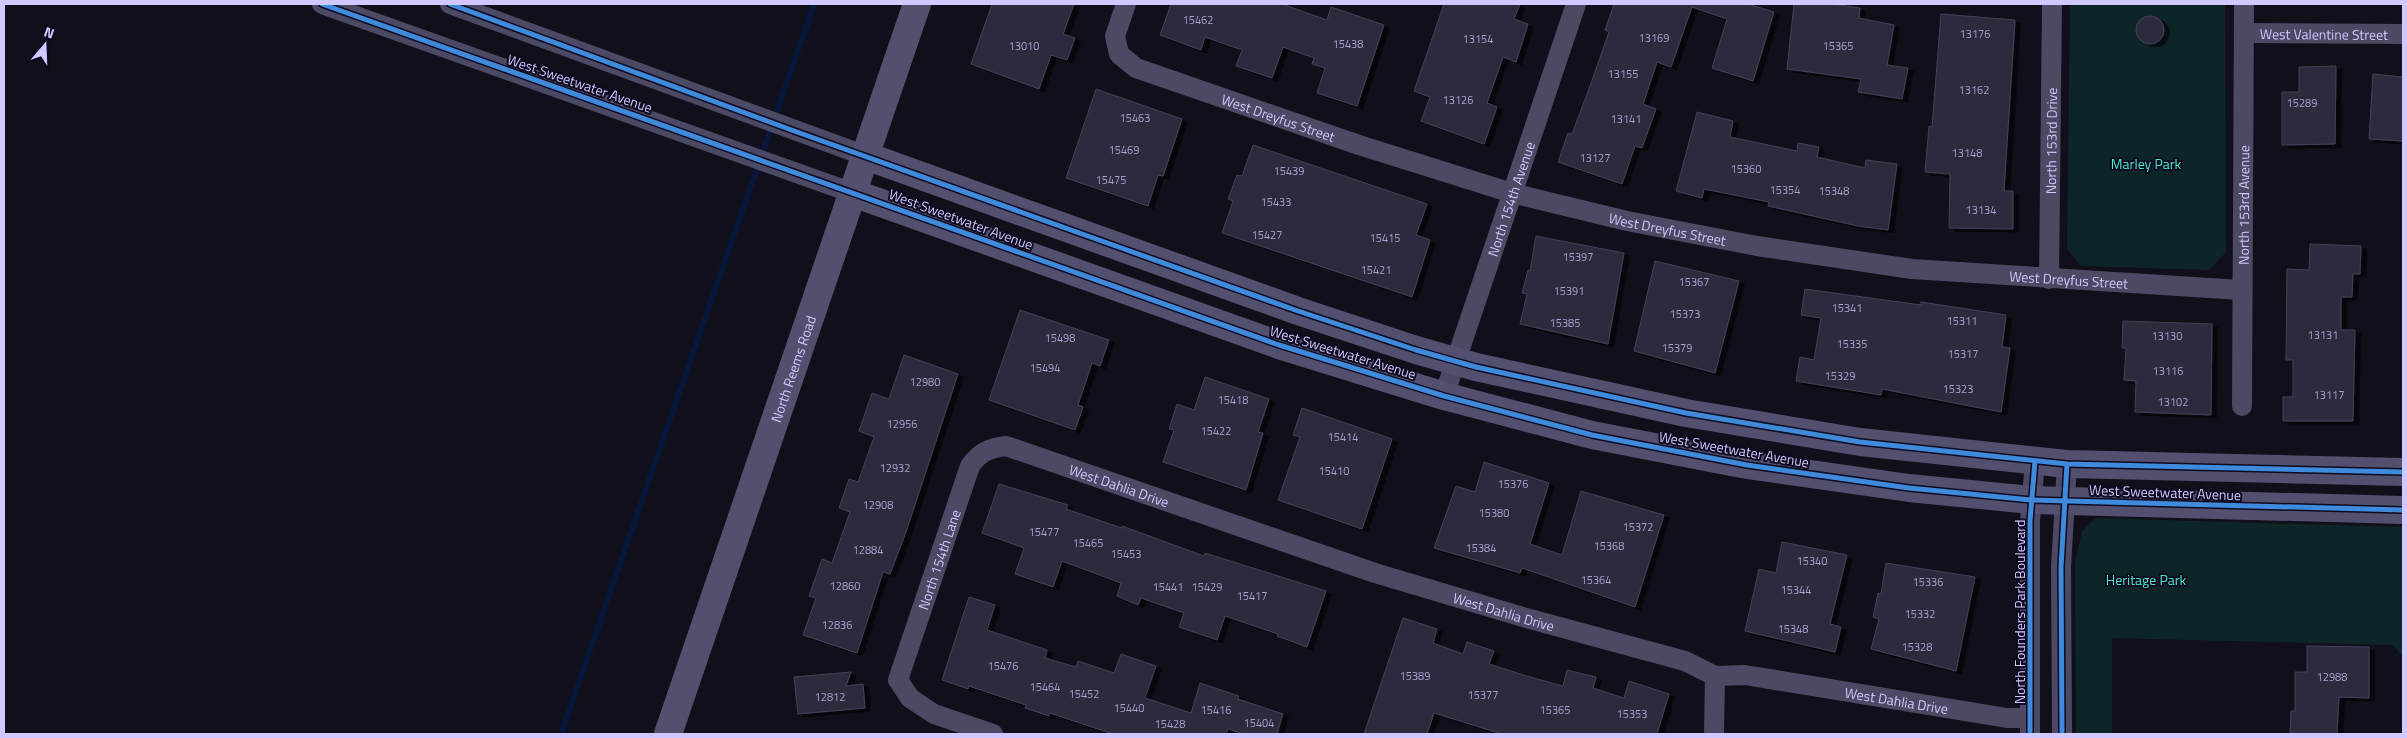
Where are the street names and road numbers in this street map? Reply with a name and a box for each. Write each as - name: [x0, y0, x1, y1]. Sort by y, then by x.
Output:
- street label: West Valentine Street: [2260, 23, 2388, 44]
- street label: West Sweetwater Avenue: [505, 48, 655, 118]
- street label: West Dreyfus Street: [1219, 88, 1338, 147]
- street label: North 153rd Drive: [2039, 88, 2062, 194]
- street label: North 154th Avenue: [1481, 139, 1539, 259]
- street label: North 153rd Avenue: [2232, 145, 2254, 265]
- street label: West Sweetwater Avenue: [886, 183, 1036, 255]
- street label: West Dreyfus Street: [1607, 206, 1728, 250]
- street label: West Dreyfus Street: [2009, 265, 2129, 293]
- street label: North Reems Road: [765, 312, 821, 425]
- street label: West Sweetwater Avenue: [1267, 320, 1419, 384]
- street label: West Sweetwater Avenue: [1657, 425, 1811, 473]
- street label: West Dahlia Drive: [1066, 458, 1172, 512]
- street label: West Sweetwater Avenue: [2089, 479, 2241, 505]
- street label: North 154th Lane: [912, 506, 965, 612]
- street label: North Founders Park Boulevard: [2009, 520, 2030, 704]
- street label: West Dahlia Drive: [1451, 586, 1557, 636]
- street label: West Dahlia Drive: [1843, 681, 1950, 719]

